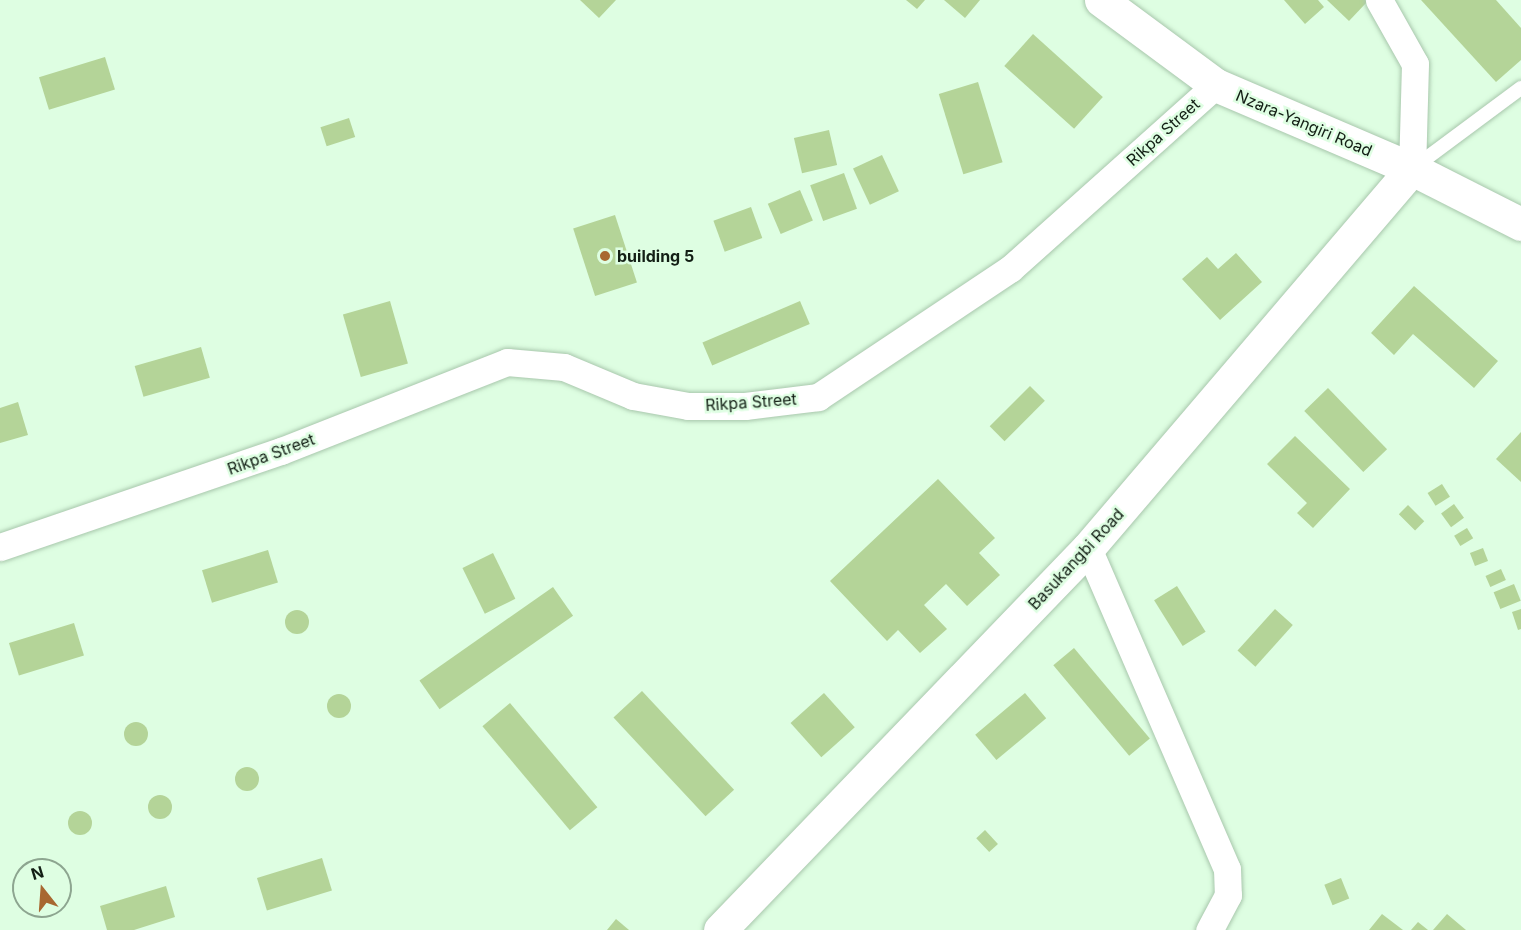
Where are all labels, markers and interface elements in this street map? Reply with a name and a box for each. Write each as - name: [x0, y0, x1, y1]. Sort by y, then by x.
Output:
- street label: Nzara-Yangiri Road: [1233, 86, 1375, 160]
- street label: Rikpa Street: [1123, 94, 1203, 170]
- place label: building 5: [617, 246, 694, 266]
- marker: building 5: [598, 249, 612, 263]
- street label: Rikpa Street: [705, 389, 797, 415]
- street label: Rikpa Street: [225, 429, 317, 479]
- street label: Basukangbi Road: [1024, 504, 1128, 614]
- north arrow: [12, 858, 72, 918]
- text: N: [29, 861, 46, 884]

